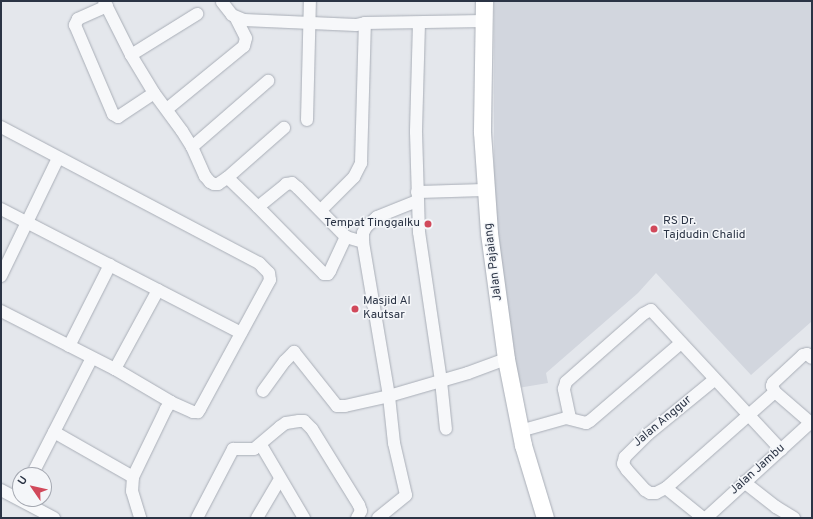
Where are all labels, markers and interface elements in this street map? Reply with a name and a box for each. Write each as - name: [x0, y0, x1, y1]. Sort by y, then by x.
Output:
- place label: RS Dr. Tajdudin Chalid: [663, 215, 746, 243]
- place label: Tempat Tinggalku: [324, 217, 420, 231]
- marker: Tempat Tinggalku: [423, 219, 433, 229]
- street label: Jalan Pajaiang: [482, 222, 506, 302]
- marker: RS Dr. Tajdudin Chalid: [648, 223, 660, 235]
- place label: Masjid Al Kautsar: [363, 295, 411, 323]
- marker: Masjid Al Kautsar: [350, 304, 360, 314]
- street label: Jalan Anggur: [631, 393, 695, 451]
- street label: Jalan Jambu: [728, 442, 788, 498]
- north arrow: [12, 467, 52, 507]
- text: U: [15, 474, 31, 488]

